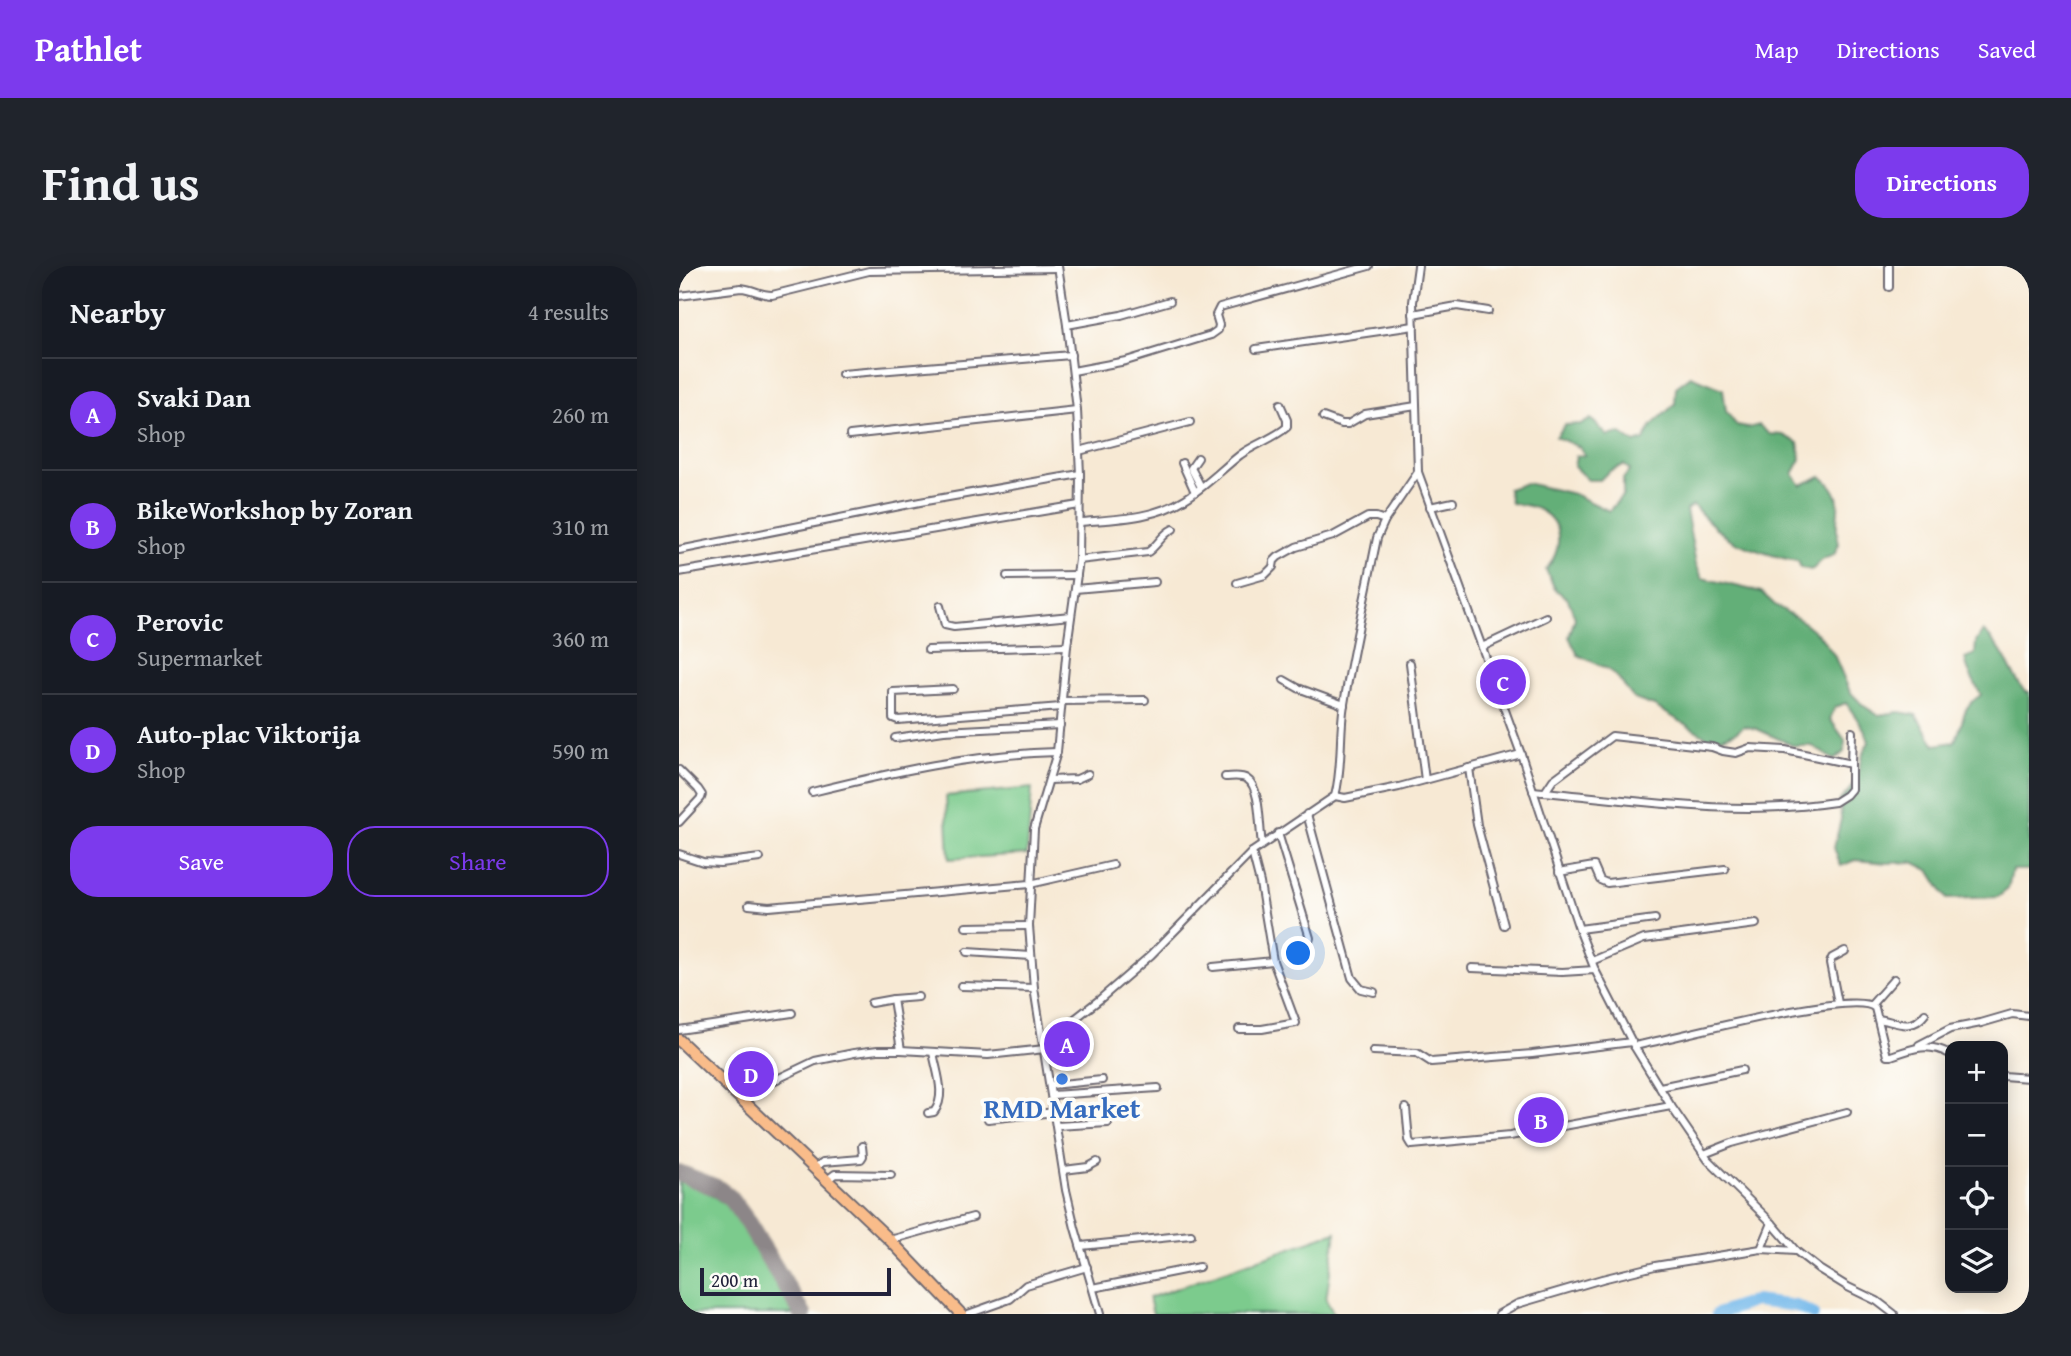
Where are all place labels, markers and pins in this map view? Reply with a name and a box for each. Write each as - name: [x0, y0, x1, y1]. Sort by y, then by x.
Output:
- pin: C: [1480, 656, 1526, 708]
- pin: A: [1044, 1018, 1090, 1070]
- pin: D: [728, 1048, 774, 1100]
- marker: RMD Market: [1054, 1071, 1070, 1087]
- place label: RMD Market: [984, 1087, 1141, 1128]
- pin: B: [1518, 1094, 1564, 1146]

